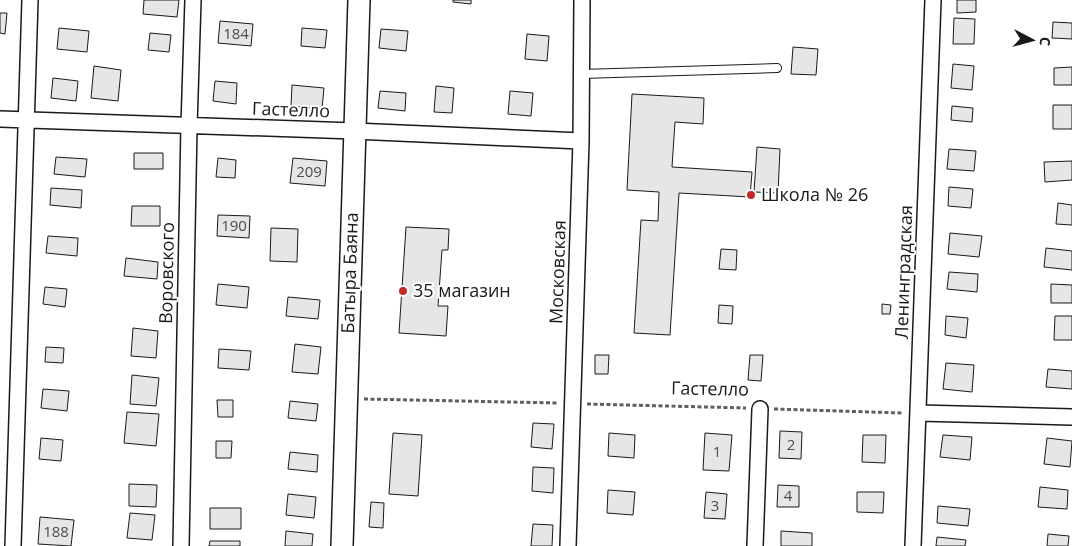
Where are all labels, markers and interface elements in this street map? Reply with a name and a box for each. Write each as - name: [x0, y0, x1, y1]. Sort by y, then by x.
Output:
- north arrow: [1007, 15, 1057, 65]
- house number: 184: [223, 23, 249, 43]
- text: С: [1036, 36, 1055, 47]
- street label: Гастелло: [252, 96, 330, 122]
- house number: 209: [296, 161, 322, 181]
- place label: Школа № 26: [761, 182, 868, 206]
- marker: Школа № 26: [745, 189, 757, 201]
- street label: Ленинградская: [889, 205, 917, 339]
- street label: Батыра Баяна: [335, 212, 363, 334]
- house number: 190: [221, 215, 247, 235]
- street label: Московская: [543, 220, 571, 324]
- street label: Воровского: [153, 222, 179, 324]
- place label: 35 магазин: [413, 278, 511, 302]
- marker: 35 магазин: [397, 285, 409, 297]
- street label: Гастелло: [671, 375, 749, 401]
- house number: 2: [787, 434, 795, 454]
- house number: 1: [713, 441, 721, 461]
- house number: 4: [784, 485, 793, 505]
- house number: 3: [711, 495, 719, 515]
- house number: 188: [43, 521, 69, 541]

